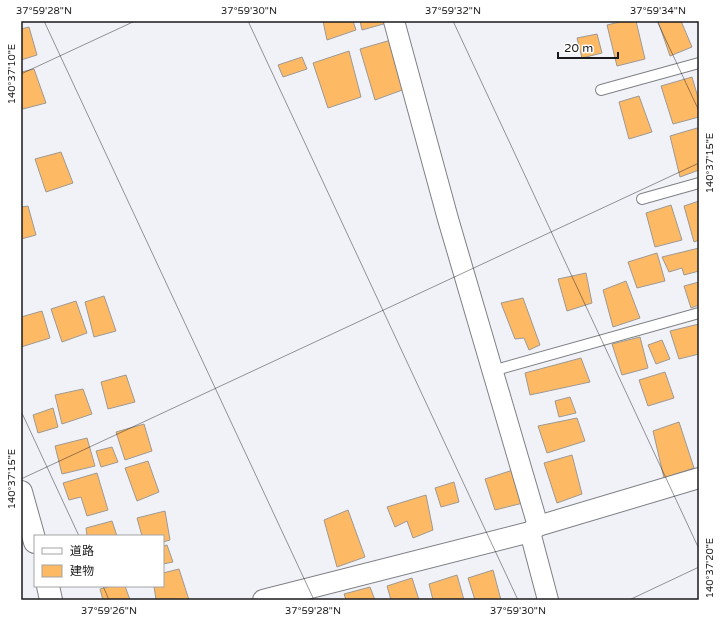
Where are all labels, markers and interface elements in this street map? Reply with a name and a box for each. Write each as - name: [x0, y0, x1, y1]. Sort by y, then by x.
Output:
- text: 37°59'28"N: [16, 5, 72, 17]
- text: 37°59'30"N: [221, 5, 277, 17]
- text: 37°59'32"N: [425, 5, 481, 17]
- text: 37°59'34"N: [630, 5, 686, 17]
- scale bar: [558, 34, 618, 60]
- text: 20 m: [564, 41, 593, 55]
- text: 140°37'10"E: [6, 44, 18, 104]
- text: 140°37'15"E: [704, 133, 716, 193]
- text: 140°37'15"E: [6, 449, 18, 509]
- legend: [34, 535, 164, 587]
- text: 140°37'20"E: [704, 538, 716, 598]
- text: 道路: [70, 544, 94, 558]
- text: 建物: [70, 564, 94, 578]
- text: 37°59'26"N: [81, 605, 137, 617]
- text: 37°59'28"N: [285, 605, 341, 617]
- text: 37°59'30"N: [490, 605, 546, 617]

